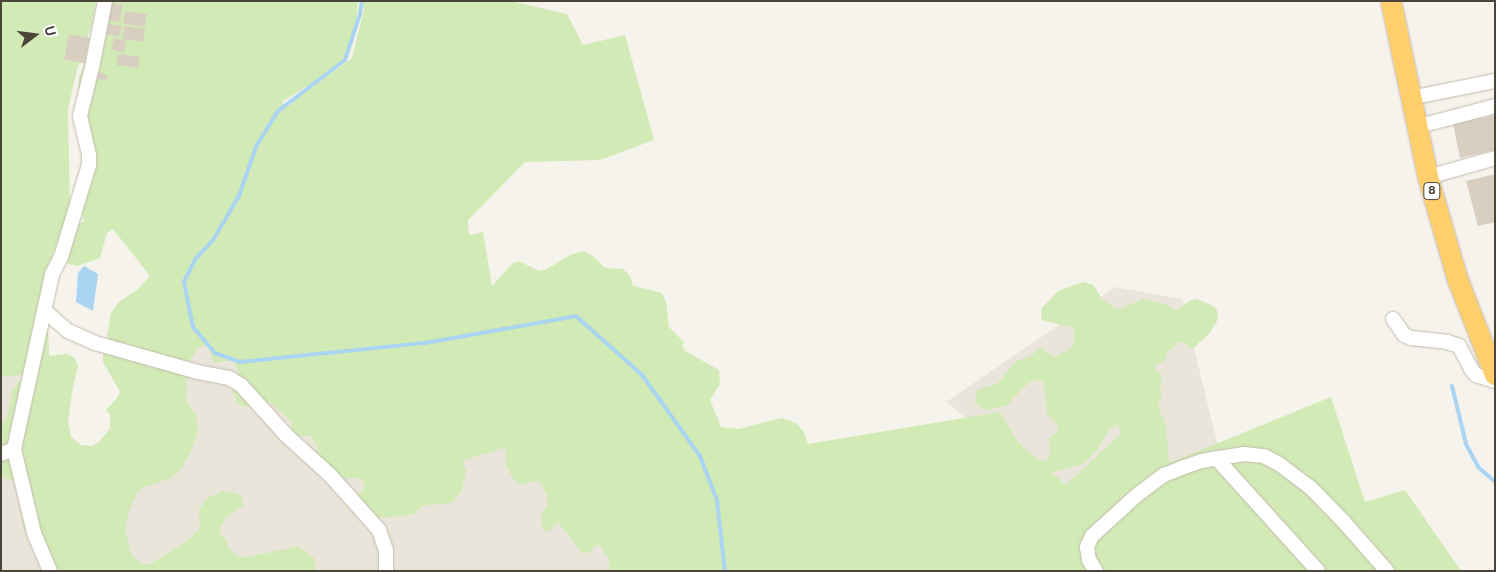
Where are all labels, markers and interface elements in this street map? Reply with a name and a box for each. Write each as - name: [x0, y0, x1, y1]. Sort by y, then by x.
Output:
- north arrow: [10, 10, 60, 60]
- text: U: [40, 24, 59, 38]
- road number: 8: [1423, 182, 1441, 200]

